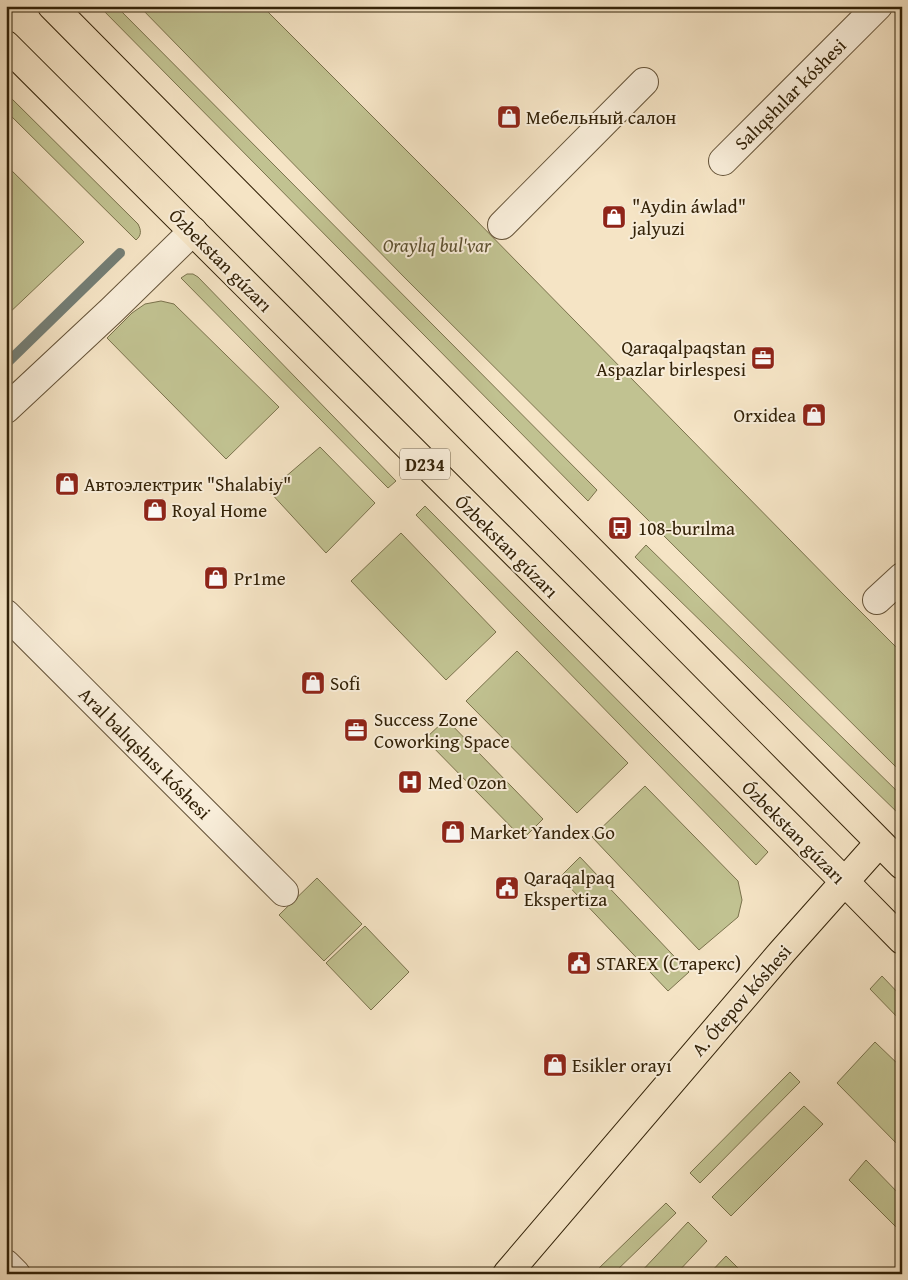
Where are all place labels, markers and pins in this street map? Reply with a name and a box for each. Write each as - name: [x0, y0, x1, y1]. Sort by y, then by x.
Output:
- place label: Мебельный салон: [526, 103, 676, 131]
- shop icon: Мебельный салон: [496, 104, 522, 130]
- place label: "Aydin áwlad" jalyuzi: [629, 192, 746, 242]
- shop icon: "Aydin áwlad" jalyuzi: [601, 204, 627, 230]
- place label: Qaraqalpaqstan Aspazlar birlespesi: [596, 333, 746, 383]
- office icon: Qaraqalpaqstan Aspazlar birlespesi: [750, 345, 776, 371]
- place label: Orxidea: [734, 401, 796, 429]
- shop icon: Orxidea: [801, 402, 827, 428]
- place label: Автоэлектрик "Shalabiy": [84, 470, 291, 498]
- shop icon: Автоэлектрик "Shalabiy": [54, 471, 80, 497]
- place label: Royal Home: [172, 496, 267, 524]
- shop icon: Royal Home: [142, 497, 168, 523]
- place label: 108-burılma: [638, 514, 735, 542]
- bus stop icon: 108-burılma: [607, 515, 633, 541]
- place label: Pr1me: [234, 564, 286, 592]
- shop icon: Pr1me: [203, 565, 229, 591]
- place label: Sofi: [330, 669, 360, 697]
- shop icon: Sofi: [300, 670, 326, 696]
- place label: Success Zone Coworking Space: [374, 705, 510, 755]
- office icon: Success Zone Coworking Space: [343, 717, 369, 743]
- place label: Med Ozon: [428, 768, 507, 796]
- hospital icon: Med Ozon: [397, 769, 423, 795]
- place label: Market Yandex Go: [470, 818, 615, 846]
- shop icon: Market Yandex Go: [440, 819, 466, 845]
- place label: Qaraqalpaq Ekspertiza: [524, 863, 615, 913]
- public building icon: Qaraqalpaq Ekspertiza: [494, 875, 520, 901]
- place label: STAREX (Старекс): [596, 949, 741, 977]
- public building icon: STAREX (Старекс): [566, 950, 592, 976]
- place label: Esikler orayı: [572, 1051, 672, 1079]
- shop icon: Esikler orayı: [542, 1052, 568, 1078]

